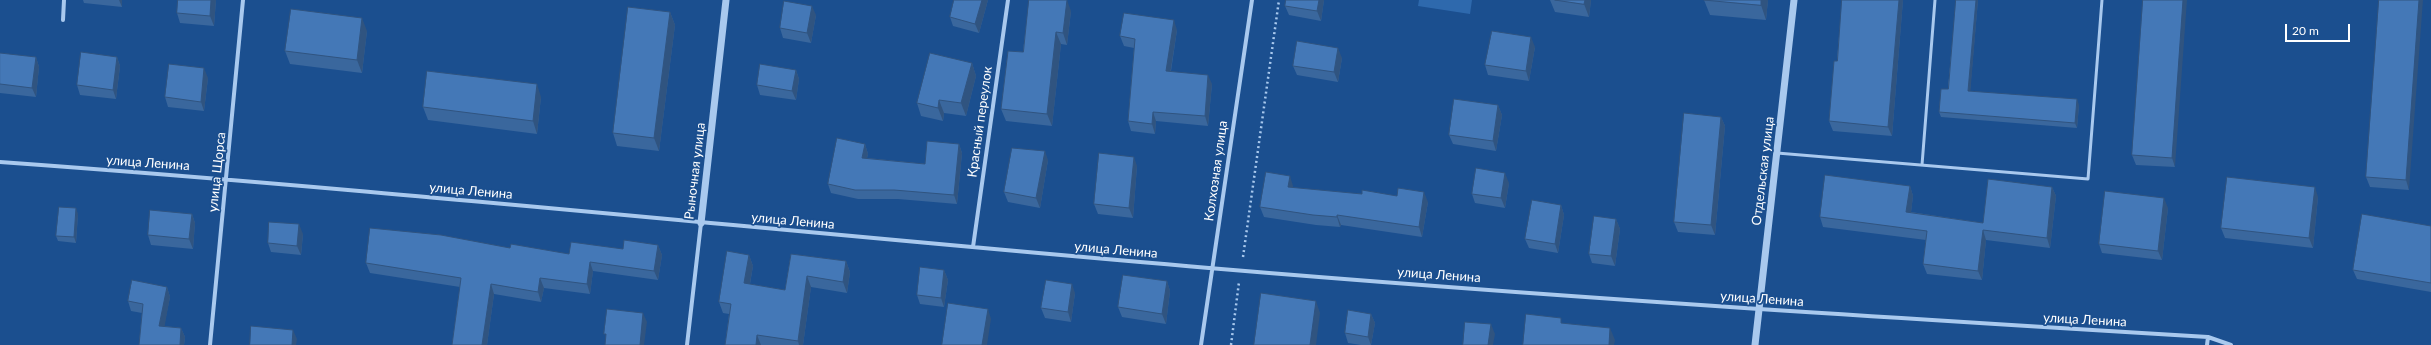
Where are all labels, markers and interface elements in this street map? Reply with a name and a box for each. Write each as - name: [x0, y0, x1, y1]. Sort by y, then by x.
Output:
- scale bar: [2287, 16, 2352, 42]
- text: 20 m: [2292, 23, 2319, 38]
- street label: Красный переулок: [964, 65, 996, 179]
- street label: Отдельская улица: [1749, 116, 1777, 226]
- street label: Колхозная улица: [1201, 120, 1231, 222]
- street label: Рыночная улица: [681, 122, 709, 220]
- street label: улица Щорса: [205, 131, 229, 213]
- street label: улица Ленина: [106, 152, 190, 174]
- street label: улица Ленина: [429, 180, 513, 202]
- street label: улица Ленина: [751, 210, 835, 232]
- street label: улица Ленина: [1074, 239, 1158, 261]
- street label: улица Ленина: [1397, 264, 1481, 286]
- street label: улица Ленина: [1720, 288, 1804, 310]
- street label: улица Ленина: [2043, 310, 2127, 330]

